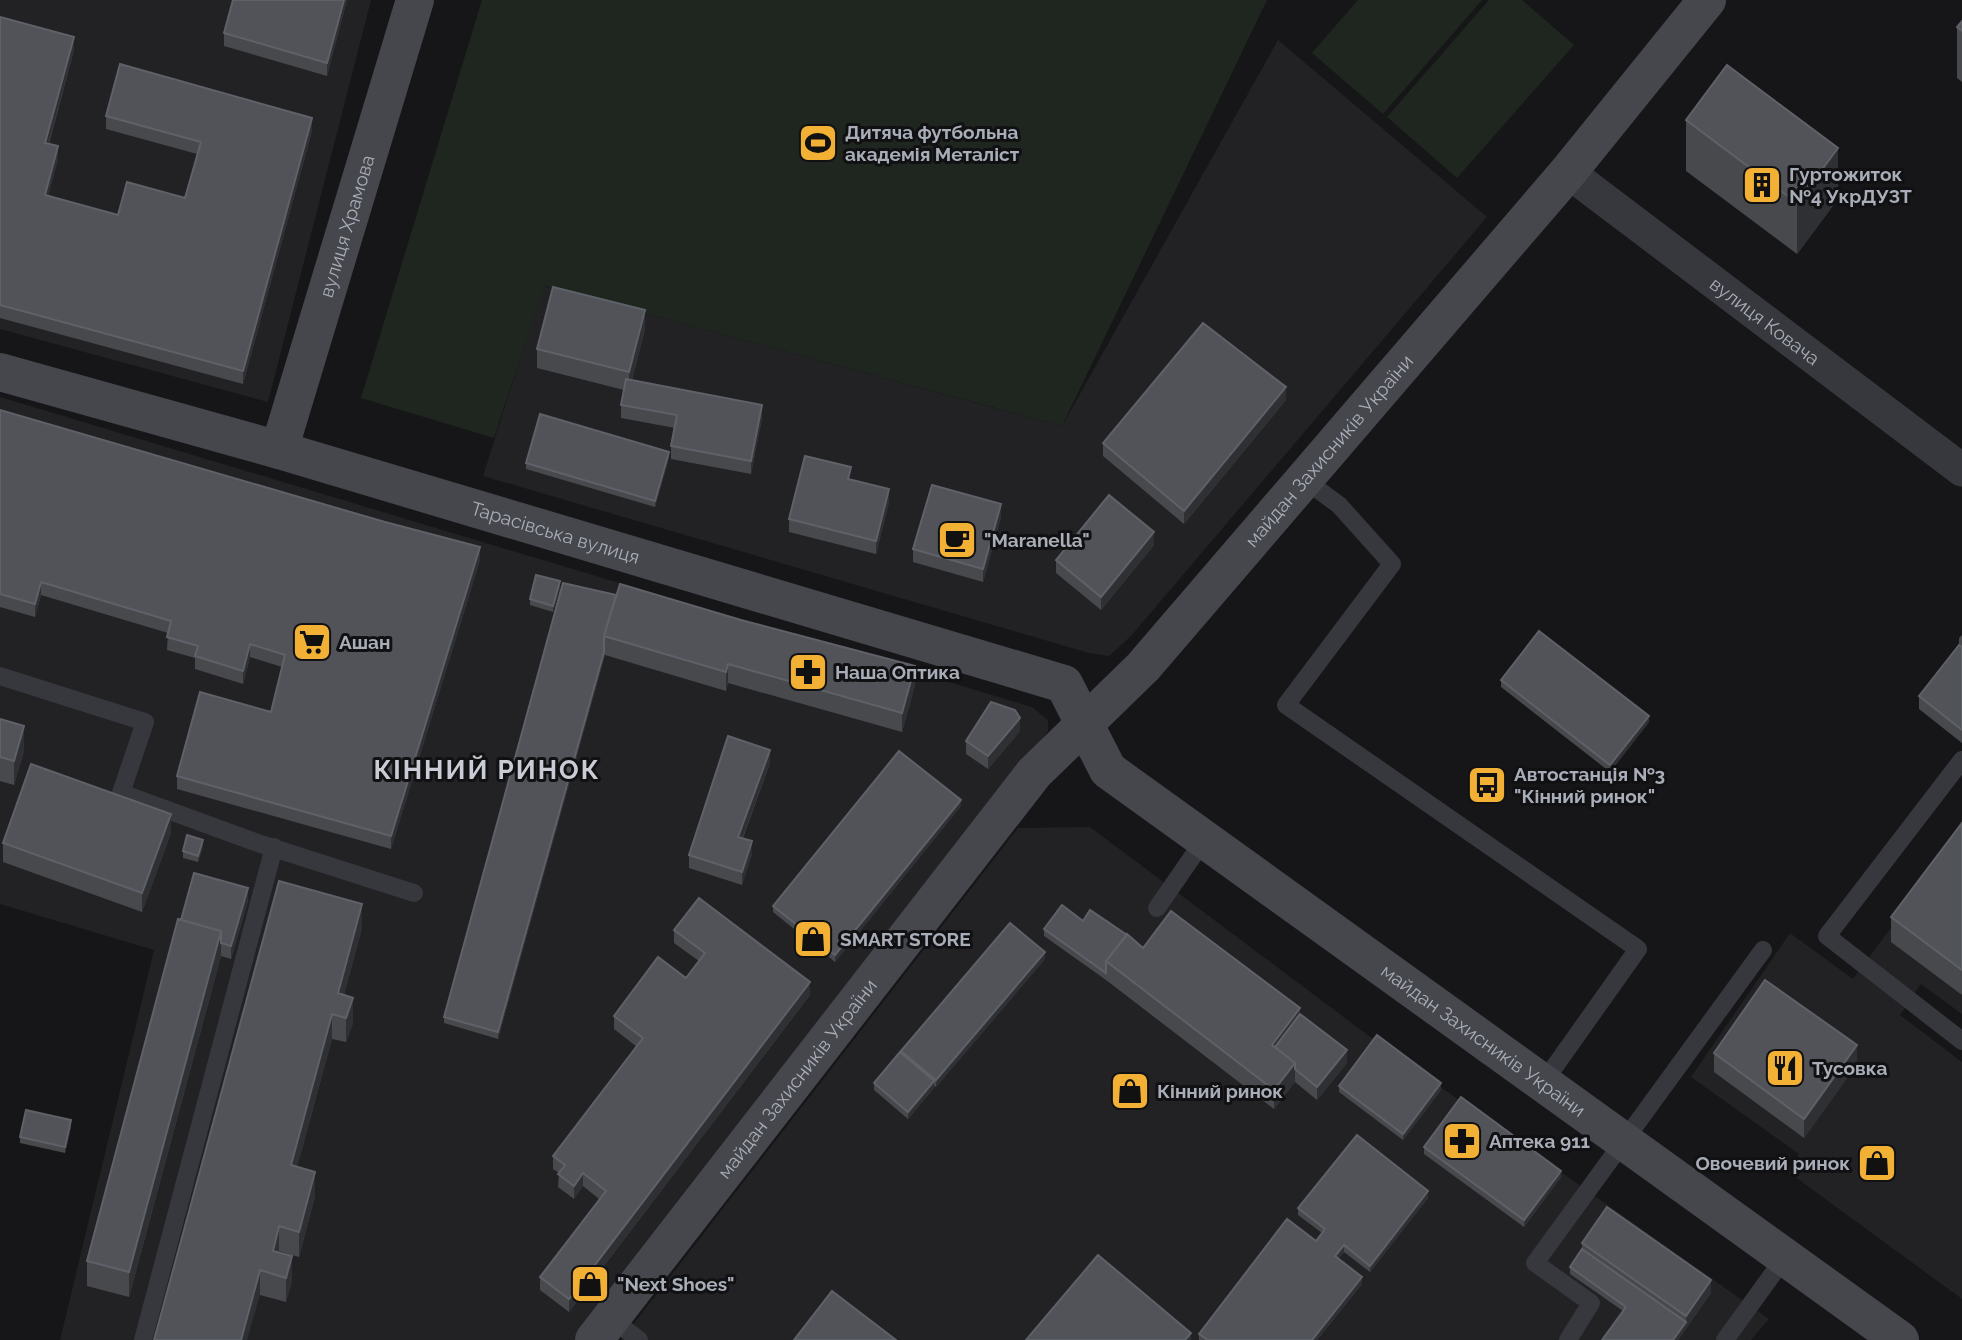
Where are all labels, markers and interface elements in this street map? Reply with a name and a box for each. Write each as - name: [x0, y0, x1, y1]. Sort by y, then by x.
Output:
- place label: Дитяча футбольна академія Металіст: [845, 121, 1020, 165]
- sports icon: Дитяча футбольна академія Металіст: [797, 122, 839, 164]
- street label: вулиця Храмова: [315, 152, 379, 300]
- place label: Гуртожиток №4 УкрДУЗТ: [1789, 163, 1912, 207]
- building icon: Гуртожиток №4 УкрДУЗТ: [1741, 164, 1783, 206]
- street label: вулиця Ковача: [1706, 272, 1824, 370]
- street label: майдан Захисників України: [1240, 350, 1417, 551]
- street label: Тарасівська вулиця: [468, 497, 642, 568]
- cafe icon: "Maranella": [936, 519, 978, 561]
- place label: "Maranella": [984, 529, 1090, 551]
- supermarket icon: Ашан: [291, 621, 333, 663]
- place label: Ашан: [339, 631, 390, 653]
- pharmacy icon: Наша Оптика: [787, 651, 829, 693]
- place label: Наша Оптика: [835, 661, 960, 683]
- district label: КІННИЙ РИНОК: [373, 755, 601, 785]
- place label: Автостанція №3 "Кінний ринок": [1514, 763, 1665, 807]
- bus stop icon: Автостанція №3 "Кінний ринок": [1466, 764, 1508, 806]
- shop icon: SMART STORE: [792, 918, 834, 960]
- place label: SMART STORE: [840, 928, 971, 950]
- street label: майдан Захисників України: [1377, 959, 1590, 1121]
- street label: майдан Захисників України: [713, 975, 881, 1182]
- restaurant icon: Тусовка: [1764, 1047, 1806, 1089]
- place label: Тусовка: [1812, 1057, 1888, 1079]
- shop icon: Кінний ринок: [1109, 1070, 1151, 1112]
- place label: Кінний ринок: [1157, 1080, 1283, 1102]
- pharmacy icon: Аптека 911: [1441, 1120, 1483, 1162]
- place label: Аптека 911: [1489, 1130, 1590, 1152]
- shop icon: Овочевий ринок: [1856, 1142, 1898, 1184]
- place label: Овочевий ринок: [1696, 1152, 1850, 1174]
- shop icon: "Next Shoes": [569, 1263, 611, 1305]
- place label: "Next Shoes": [617, 1273, 734, 1295]

